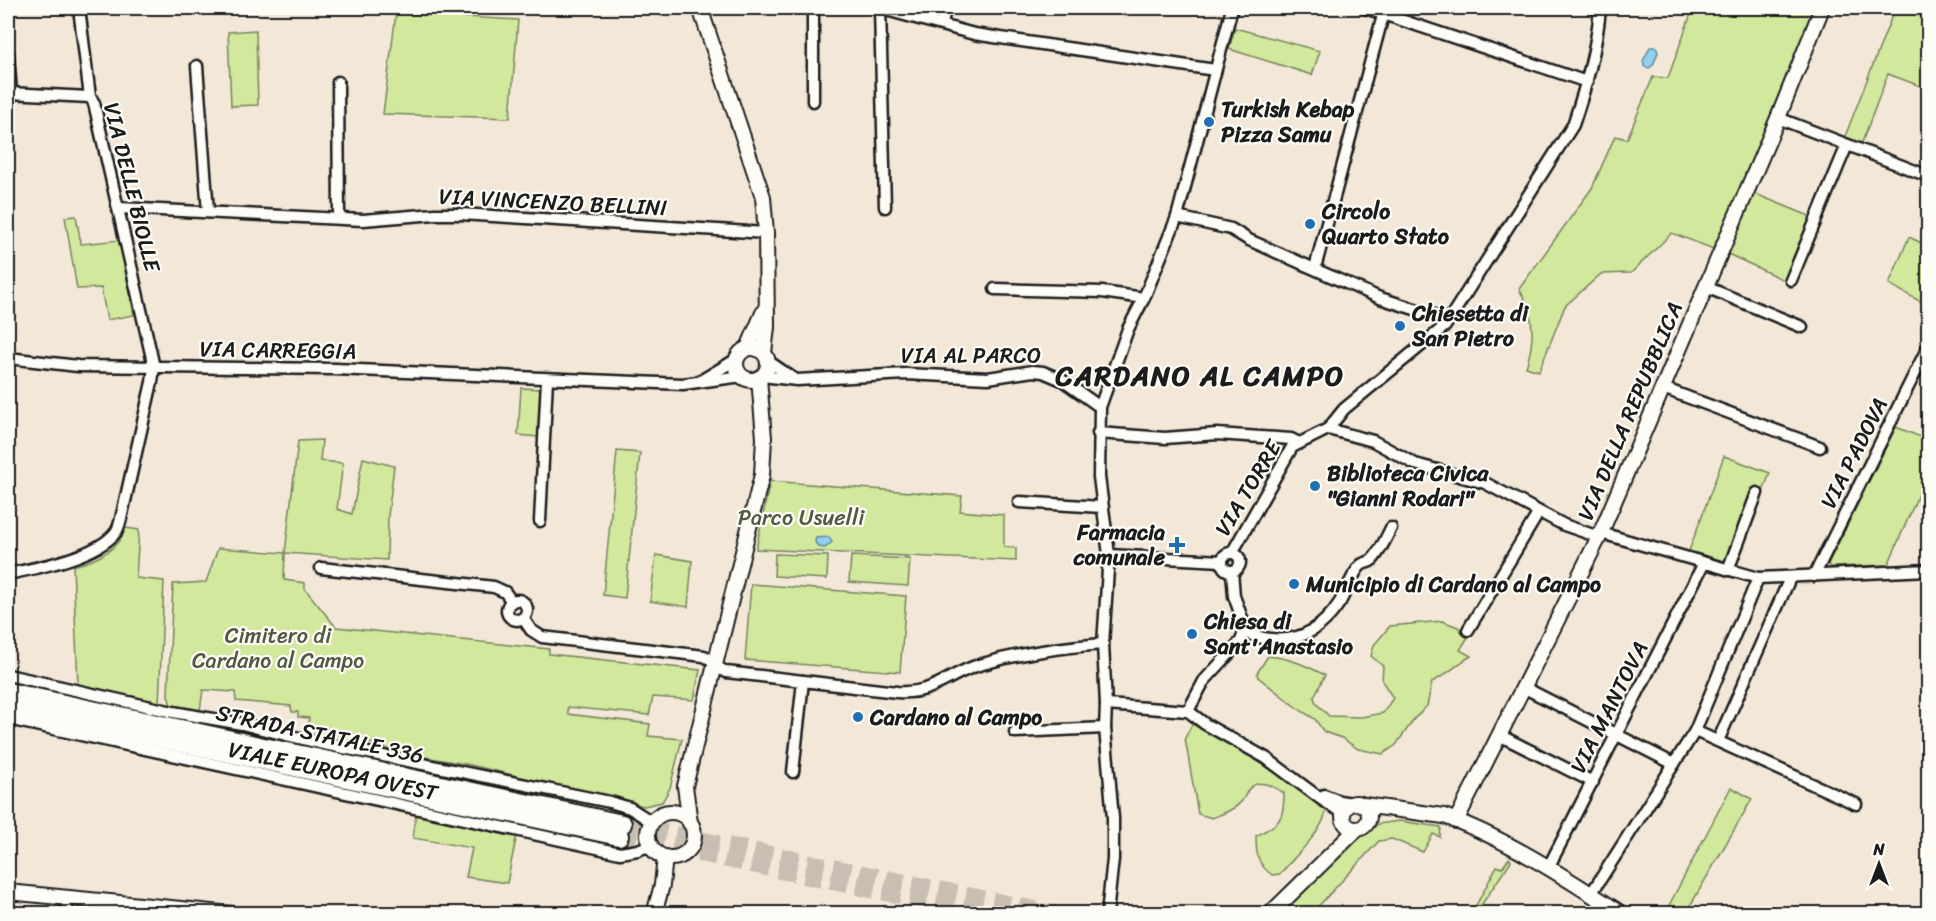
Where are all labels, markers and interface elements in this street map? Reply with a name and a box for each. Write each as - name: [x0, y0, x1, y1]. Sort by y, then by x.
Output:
- place label: Turkish Kebap Pizza Samu: [1221, 90, 1355, 154]
- street label: VIA DELLE BIOLLE: [92, 98, 172, 277]
- marker: Turkish Kebap Pizza Samu: [1202, 115, 1216, 129]
- street label: VIA VINCENZO BELLINI: [438, 177, 668, 227]
- place label: Circolo Quarto Stato: [1321, 192, 1450, 256]
- marker: Circolo Quarto Stato: [1303, 217, 1317, 231]
- place label: Chiesetta di San Pietro: [1411, 294, 1530, 358]
- street label: VIA DELLA REPUBBLICA: [1566, 295, 1694, 527]
- marker: Chiesetta di San Pietro: [1393, 319, 1407, 333]
- street label: VIA CARREGGIA: [199, 329, 357, 371]
- street label: VIA AL PARCO: [901, 336, 1041, 375]
- district label: CARDANO AL CAMPO: [1054, 351, 1345, 400]
- street label: VIA PADOVA: [1809, 390, 1899, 516]
- street label: VIA TORRE: [1204, 431, 1293, 544]
- place label: Biblioteca Civica "Gianni Rodari": [1327, 454, 1489, 518]
- marker: Biblioteca Civica "Gianni Rodari": [1308, 479, 1322, 493]
- park label: Parco Usuelli: [738, 498, 865, 537]
- place label: Farmacia comunale: [1073, 513, 1166, 577]
- marker: Farmacia comunale: [1170, 538, 1184, 552]
- place label: Municipio di Cardano al Campo: [1305, 565, 1601, 604]
- marker: Municipio di Cardano al Campo: [1287, 577, 1301, 591]
- place label: Chiesa di Sant'Anastasio: [1203, 602, 1354, 666]
- park label: Cimitero di Cardano al Campo: [192, 616, 364, 680]
- marker: Chiesa di Sant'Anastasio: [1185, 627, 1199, 641]
- street label: VIA MANTOVA: [1559, 634, 1659, 780]
- street label: STRADA STATALE 336: [213, 693, 427, 775]
- place label: Cardano al Campo: [869, 698, 1042, 737]
- marker: Cardano al Campo: [851, 710, 865, 724]
- street label: VIALE EUROPA OVEST: [225, 730, 443, 813]
- north arrow: [1849, 834, 1909, 894]
- text: N: [1872, 835, 1885, 864]

